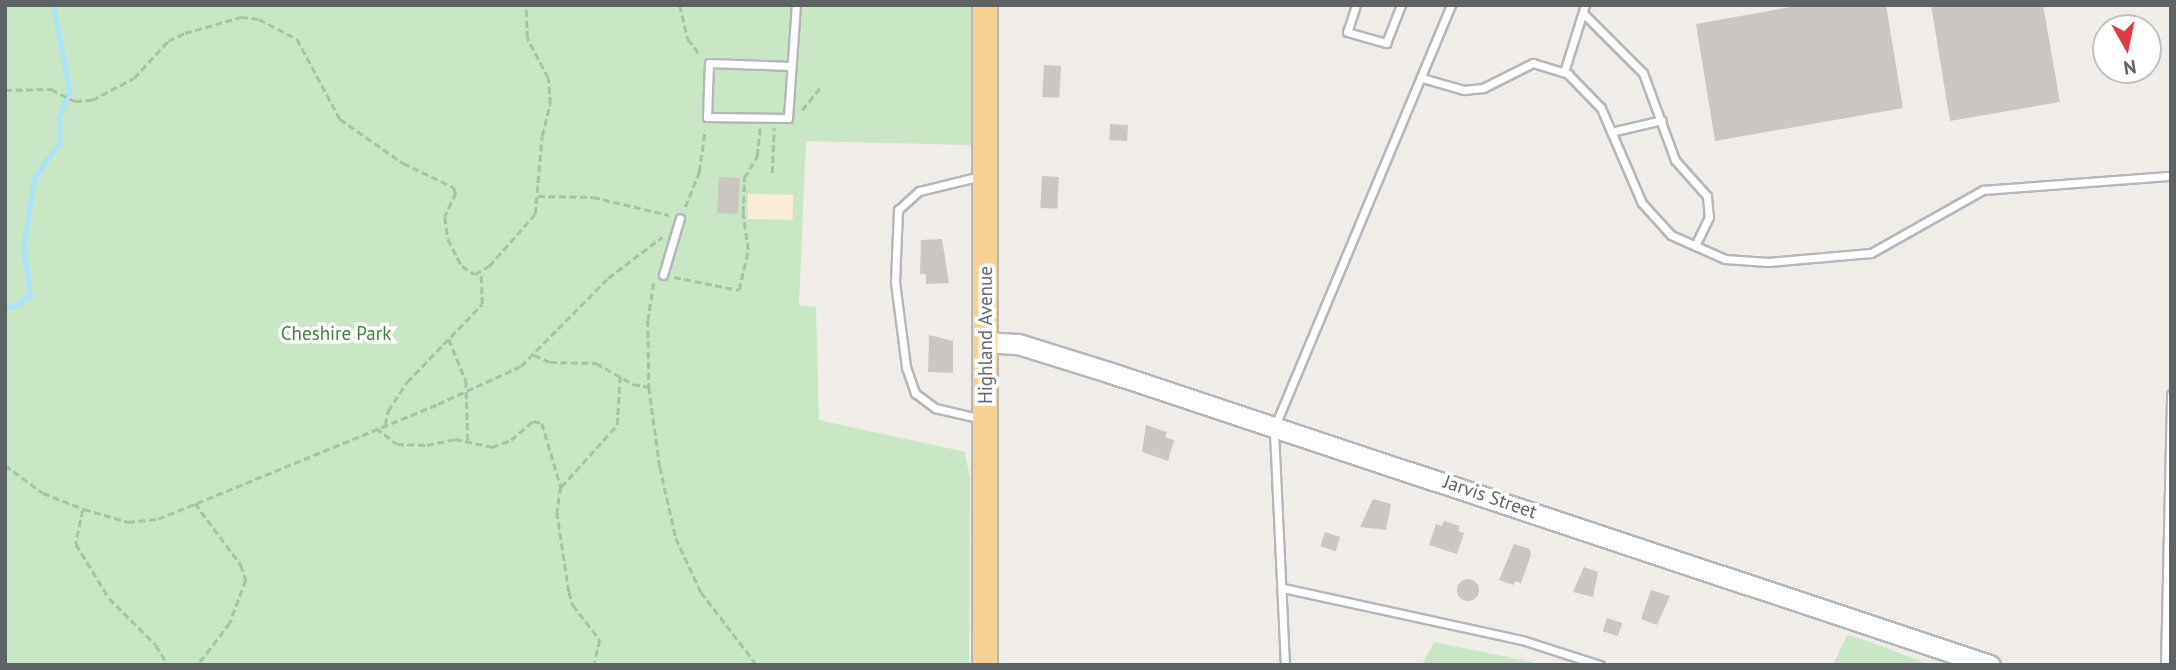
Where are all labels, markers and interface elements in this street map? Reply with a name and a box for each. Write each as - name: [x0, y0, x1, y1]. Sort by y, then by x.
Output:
- north arrow: [2092, 14, 2162, 84]
- text: N: [2122, 55, 2138, 81]
- street label: Highland Avenue: [975, 266, 997, 404]
- park label: Cheshire Park: [281, 323, 391, 345]
- street label: Jarvis Street: [1440, 470, 1540, 524]

